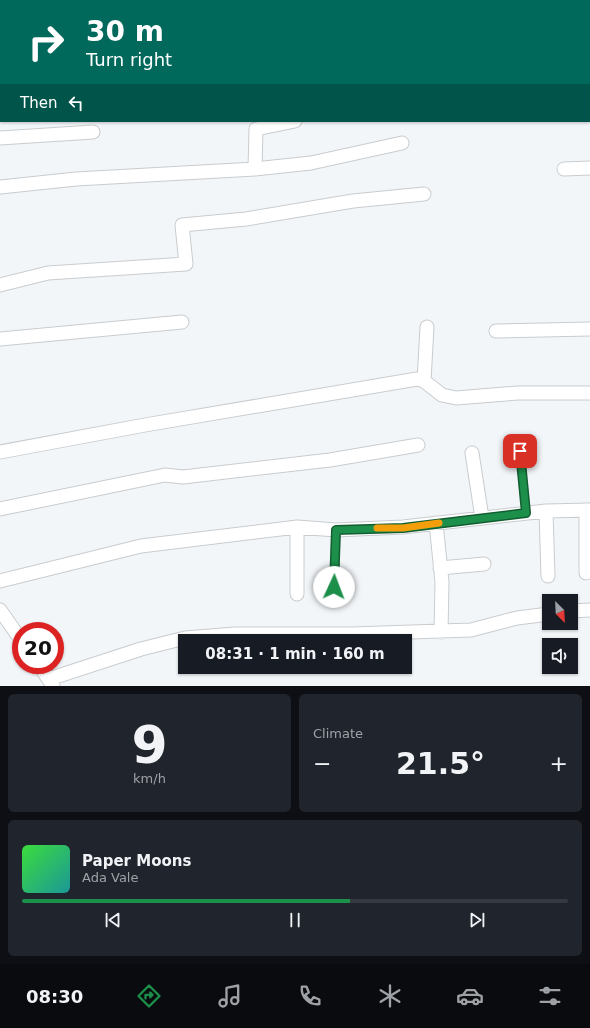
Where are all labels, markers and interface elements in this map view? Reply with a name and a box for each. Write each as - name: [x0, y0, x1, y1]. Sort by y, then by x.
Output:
- text: 30 m: [86, 15, 164, 48]
- icon: right: [20, 16, 72, 68]
- text: Turn right: [86, 49, 172, 70]
- icon: left: [65, 92, 87, 114]
- text: Then: [20, 94, 57, 112]
- pin: [503, 434, 537, 468]
- icon: arrive: [509, 440, 531, 462]
- position arrow: [313, 566, 355, 608]
- north arrow: [542, 594, 578, 630]
- map controls: [542, 594, 578, 674]
- speed limit sign: 20: [12, 622, 64, 674]
- button: sound: [542, 638, 578, 674]
- text: 08:31 · 1 min · 160 m: [205, 645, 385, 663]
- text: 9: [131, 715, 168, 775]
- text: Climate: [313, 726, 363, 741]
- text: 21.5°: [396, 746, 485, 781]
- text: −: [313, 751, 331, 776]
- text: +: [550, 751, 568, 776]
- text: km/h: [133, 771, 166, 786]
- text: Paper Moons: [82, 852, 191, 870]
- text: Ada Vale: [82, 870, 138, 885]
- icon: previous: [102, 909, 124, 931]
- icon: pause: [284, 909, 306, 931]
- icon: next: [466, 909, 488, 931]
- icon: directions: [135, 982, 163, 1010]
- icon: music: [216, 982, 244, 1010]
- icon: phone: [296, 982, 324, 1010]
- icon: climate: [376, 982, 404, 1010]
- icon: car: [456, 982, 484, 1010]
- icon: filters: [536, 982, 564, 1010]
- text: 08:30: [26, 986, 83, 1007]

